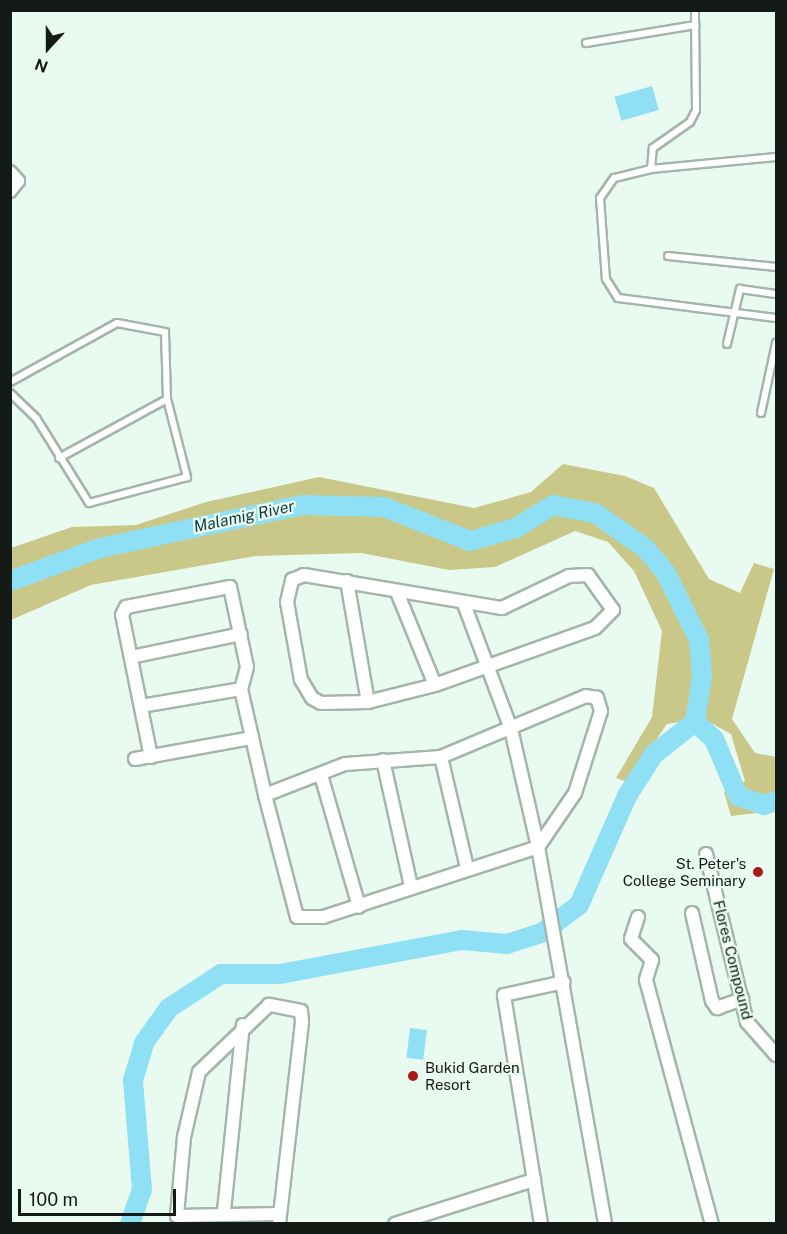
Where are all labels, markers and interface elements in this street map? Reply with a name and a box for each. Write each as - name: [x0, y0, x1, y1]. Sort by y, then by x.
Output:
- north arrow: [18, 18, 78, 78]
- text: N: [32, 54, 51, 76]
- water label: Malamig River: [192, 497, 296, 537]
- place label: St. Peter's College Seminary: [623, 854, 746, 889]
- marker: St. Peter's College Seminary: [751, 865, 765, 879]
- street label: Flores Compound: [709, 898, 757, 1022]
- place label: Bukid Garden Resort: [425, 1058, 520, 1093]
- marker: Bukid Garden Resort: [406, 1069, 420, 1083]
- scale bar: [21, 1177, 178, 1215]
- text: 100 m: [29, 1189, 78, 1210]

